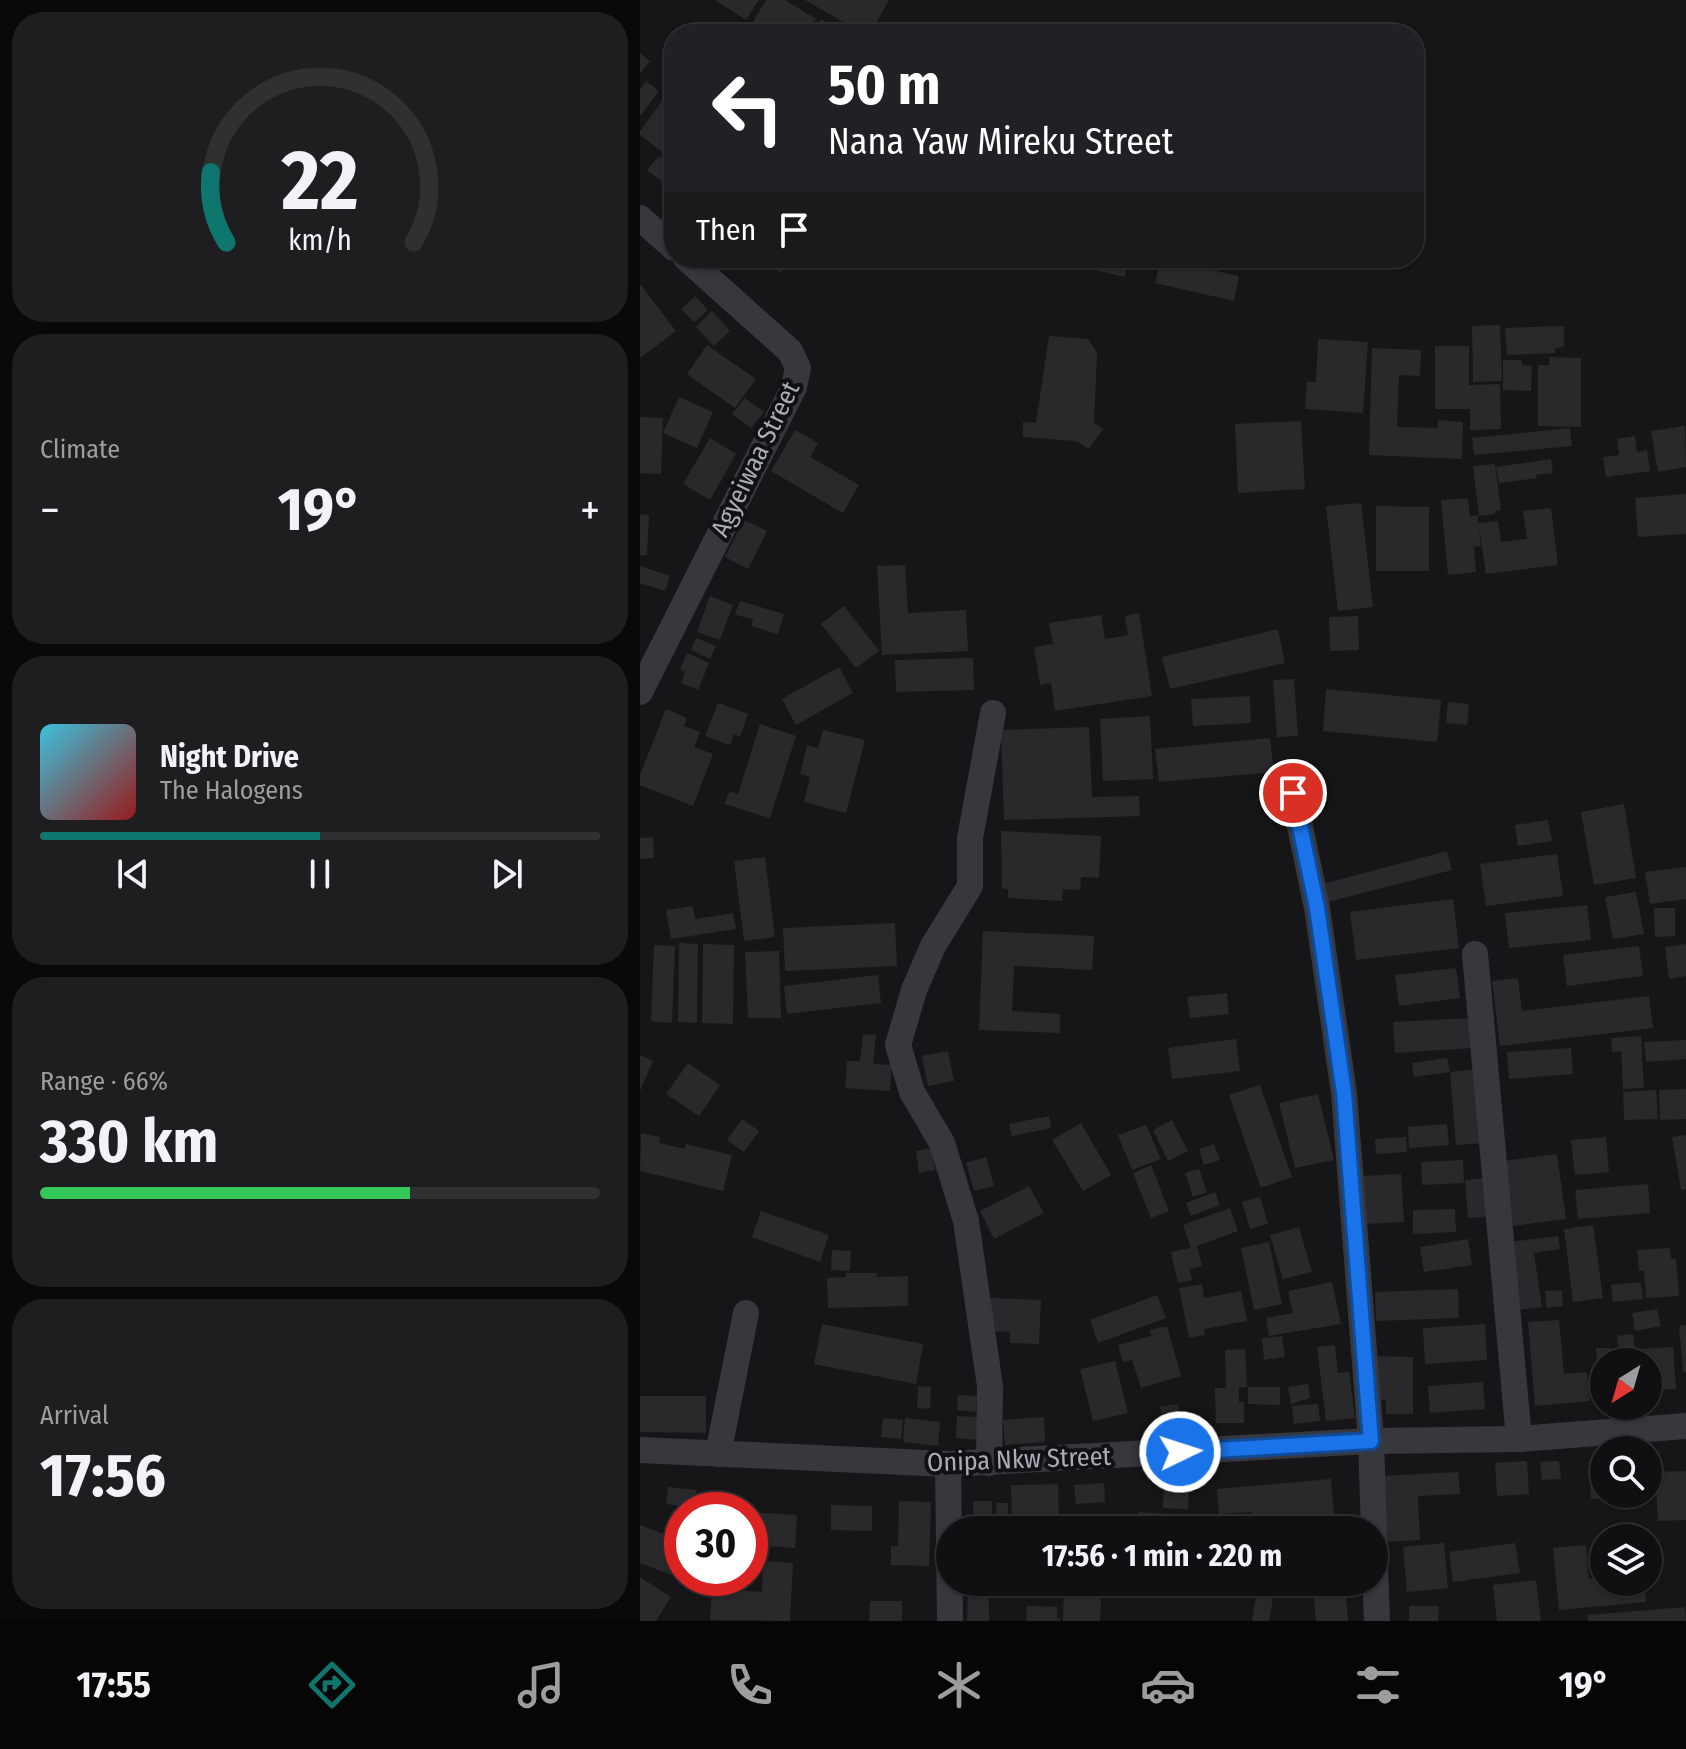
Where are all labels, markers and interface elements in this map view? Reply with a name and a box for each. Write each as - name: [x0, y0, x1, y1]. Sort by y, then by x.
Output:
- text: 50 m: [828, 52, 940, 119]
- icon: left: [696, 56, 800, 160]
- text: Nana Yaw Mireku Street: [828, 120, 1174, 164]
- text: 22: [280, 130, 359, 230]
- icon: arrive: [772, 208, 816, 252]
- text: Then: [696, 212, 756, 248]
- text: km/h: [288, 223, 352, 258]
- street label: Agyeiwaa Street: [705, 376, 807, 542]
- text: Climate: [40, 434, 120, 465]
- text: 19°: [278, 474, 362, 546]
- text: −: [40, 484, 60, 537]
- text: +: [580, 484, 600, 537]
- text: Night Drive: [160, 739, 299, 775]
- pin: [1259, 759, 1327, 827]
- icon: arrive: [1271, 771, 1315, 815]
- text: The Halogens: [160, 775, 303, 806]
- icon: previous: [111, 852, 155, 896]
- icon: pause: [298, 852, 342, 896]
- icon: next: [485, 852, 529, 896]
- text: Range · 66%: [40, 1066, 168, 1097]
- text: 330 km: [40, 1106, 218, 1178]
- north arrow: [1590, 1348, 1662, 1420]
- map controls: [1590, 1348, 1662, 1596]
- text: Arrival: [40, 1400, 109, 1431]
- position arrow: [1138, 1410, 1222, 1494]
- button: search: [1590, 1436, 1662, 1508]
- text: 17:56: [40, 1440, 166, 1512]
- street label: Onipa Nkw Street: [927, 1441, 1112, 1478]
- speed limit sign: 30: [664, 1492, 768, 1596]
- button: layers: [1590, 1524, 1662, 1596]
- text: 17:56 · 1 min · 220 m: [1042, 1538, 1282, 1574]
- icon: directions: [304, 1657, 360, 1713]
- icon: music: [513, 1657, 569, 1713]
- icon: phone: [722, 1657, 778, 1713]
- icon: climate: [931, 1657, 987, 1713]
- icon: car: [1140, 1657, 1196, 1713]
- icon: filters: [1350, 1657, 1406, 1713]
- text: 17:55: [77, 1663, 151, 1707]
- text: 19°: [1559, 1663, 1609, 1707]

